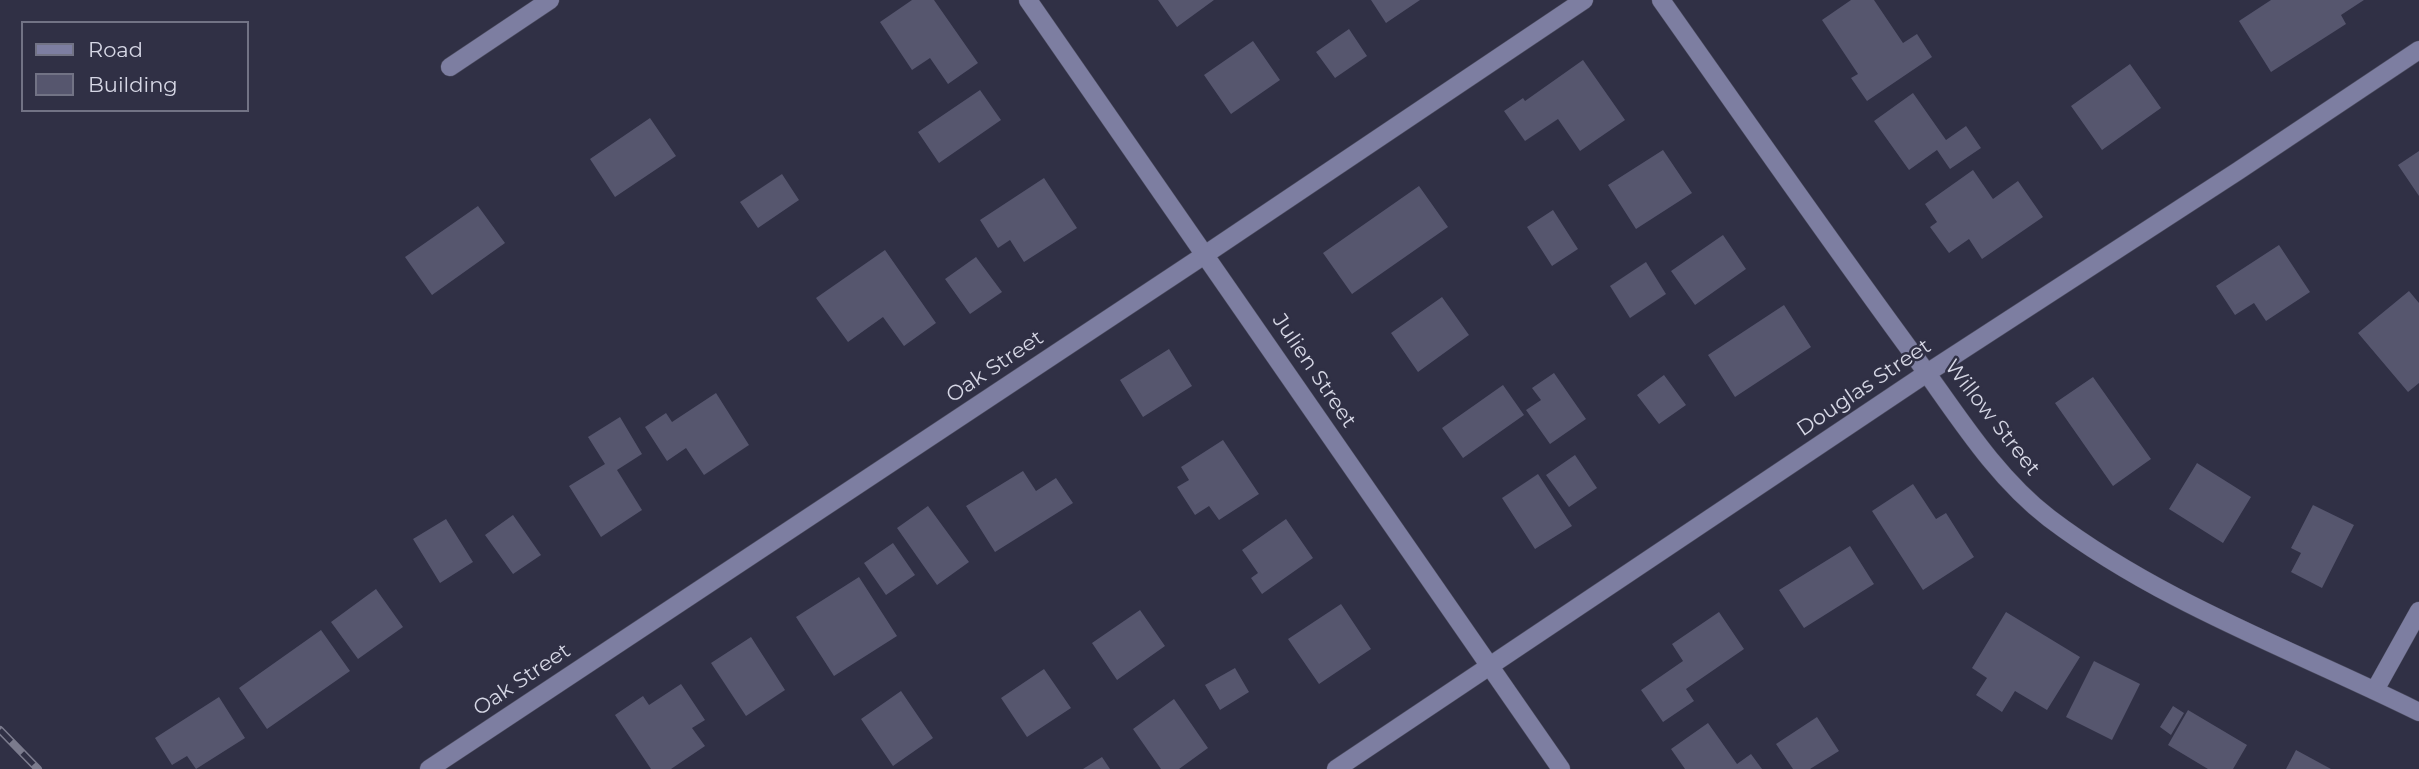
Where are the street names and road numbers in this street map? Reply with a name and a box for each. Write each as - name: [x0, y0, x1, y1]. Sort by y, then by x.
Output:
- street label: Julien Street: [1267, 309, 1361, 433]
- street label: Oak Street: [942, 325, 1048, 409]
- street label: Douglas Street: [1792, 334, 1936, 442]
- street label: Willow Street: [1939, 355, 2045, 481]
- street label: Oak Street: [469, 638, 575, 722]

